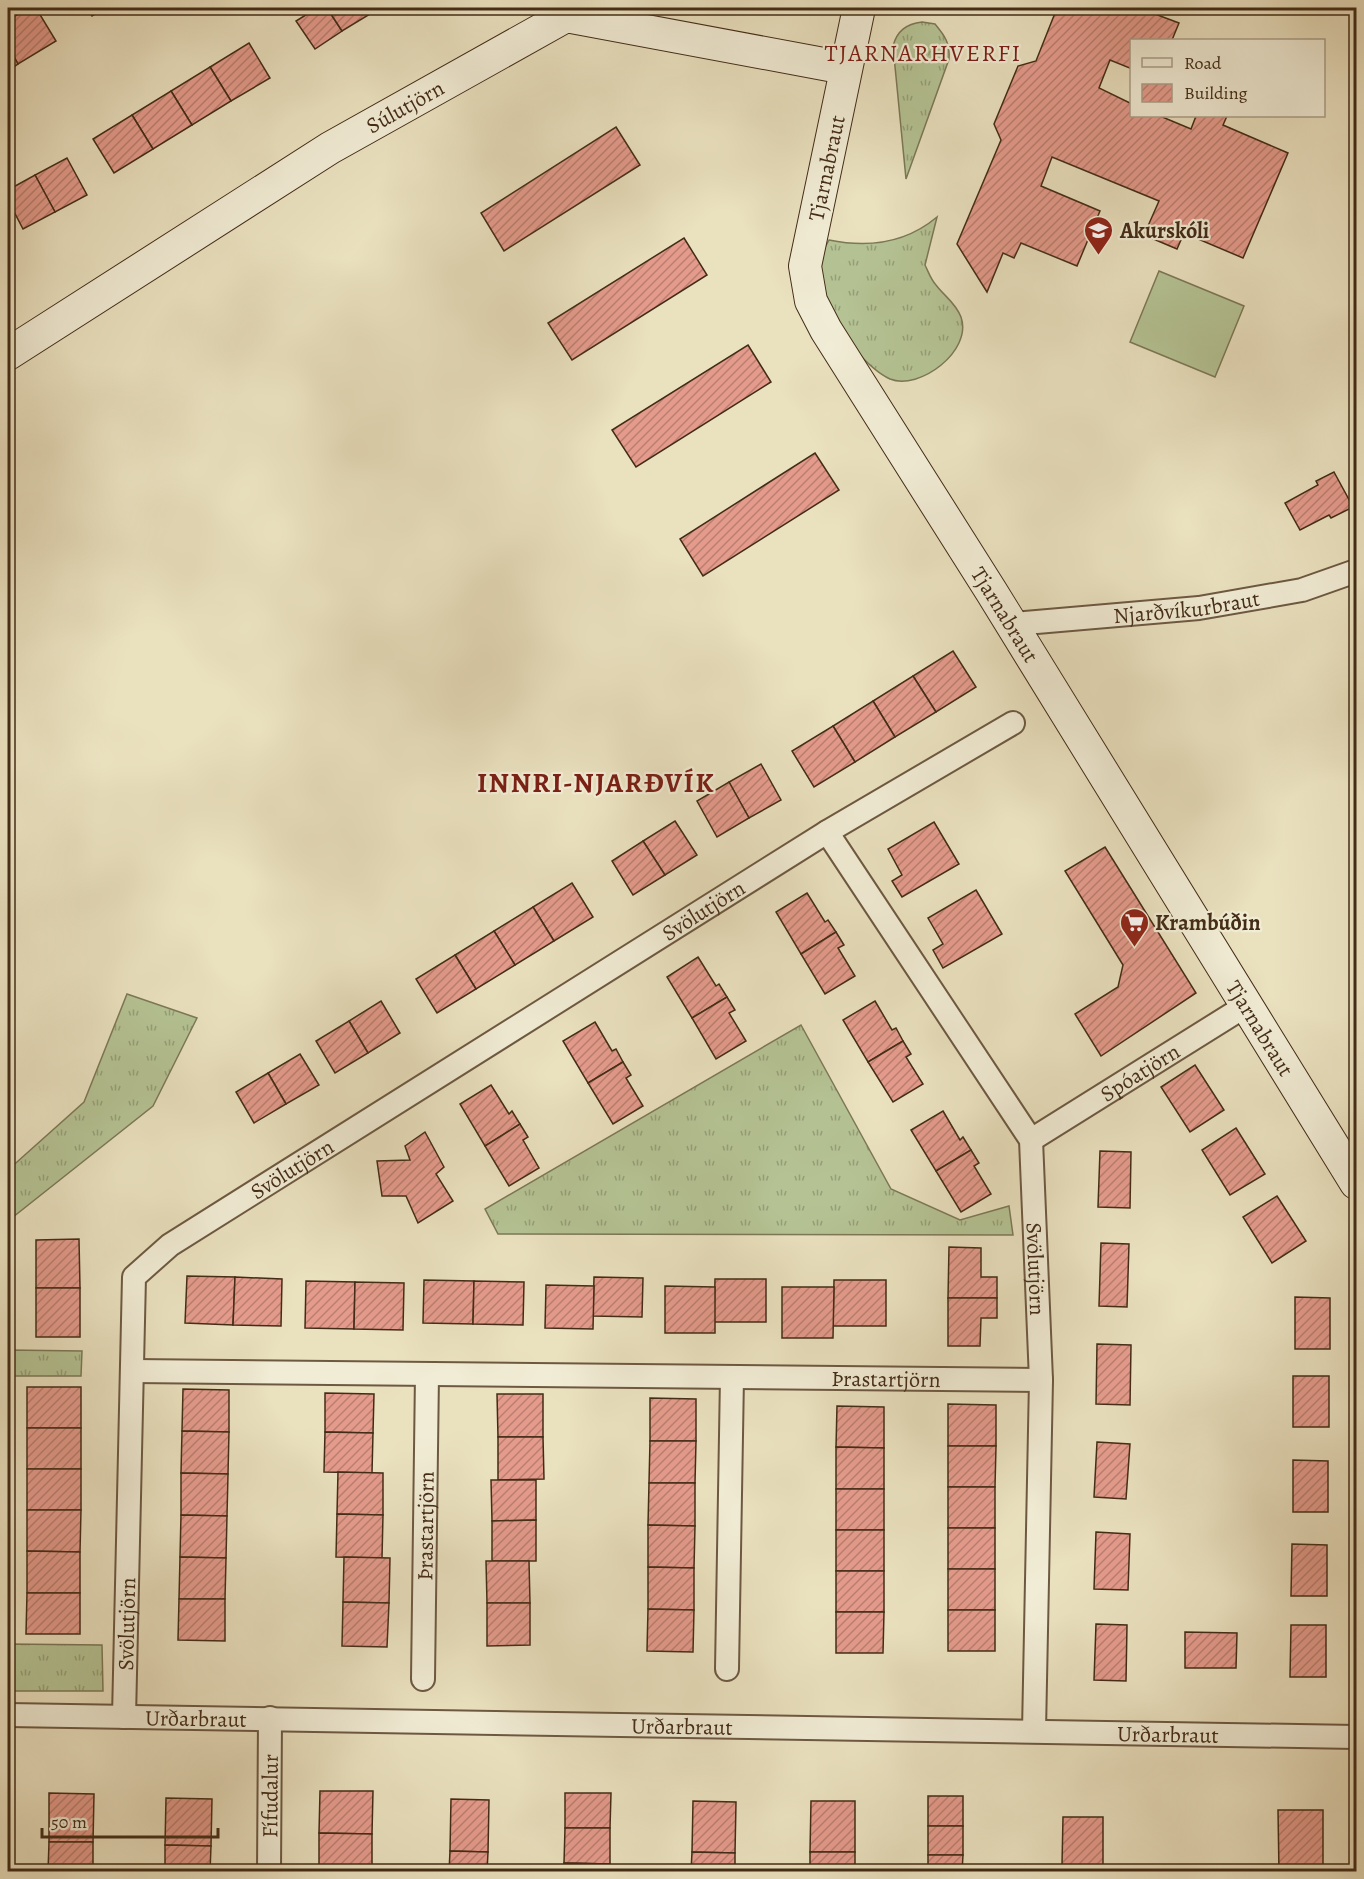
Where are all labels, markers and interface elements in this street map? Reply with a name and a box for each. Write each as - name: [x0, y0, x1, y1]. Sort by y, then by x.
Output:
- district label: TJARNARHVERFI: [824, 37, 1022, 69]
- legend: [1130, 39, 1325, 117]
- text: Road: [1184, 51, 1222, 75]
- street label: Súlutjörn: [361, 73, 450, 141]
- text: Building: [1184, 81, 1248, 105]
- street label: Tjarnabraut: [801, 113, 853, 224]
- school or university icon: Akurskóli: [1083, 214, 1115, 256]
- place label: Akurskóli: [1119, 216, 1209, 246]
- street label: Tjarnabraut: [963, 561, 1046, 668]
- street label: Njarðvíkurbraut: [1112, 584, 1262, 631]
- district label: INNRI-NJARÐVÍK: [477, 764, 715, 802]
- street label: Svölutjörn: [656, 873, 751, 948]
- supermarket icon: Krambúðin: [1118, 906, 1150, 948]
- place label: Krambúðin: [1155, 908, 1261, 938]
- street label: Tjarnabraut: [1219, 975, 1301, 1082]
- street label: Spóatjörn: [1094, 1037, 1186, 1109]
- street label: Svölutjörn: [245, 1132, 340, 1207]
- street label: Svölutjörn: [1018, 1222, 1052, 1316]
- street label: Þrastartjörn: [831, 1364, 941, 1395]
- street label: Þrastartjörn: [410, 1471, 442, 1581]
- street label: Svölutjörn: [111, 1577, 143, 1671]
- street label: Urðarbraut: [145, 1703, 247, 1735]
- street label: Urðarbraut: [631, 1711, 733, 1743]
- street label: Urðarbraut: [1117, 1719, 1219, 1751]
- street label: Fífudalur: [255, 1754, 286, 1838]
- scale bar: [42, 1801, 218, 1839]
- text: 50 m: [51, 1810, 87, 1834]

